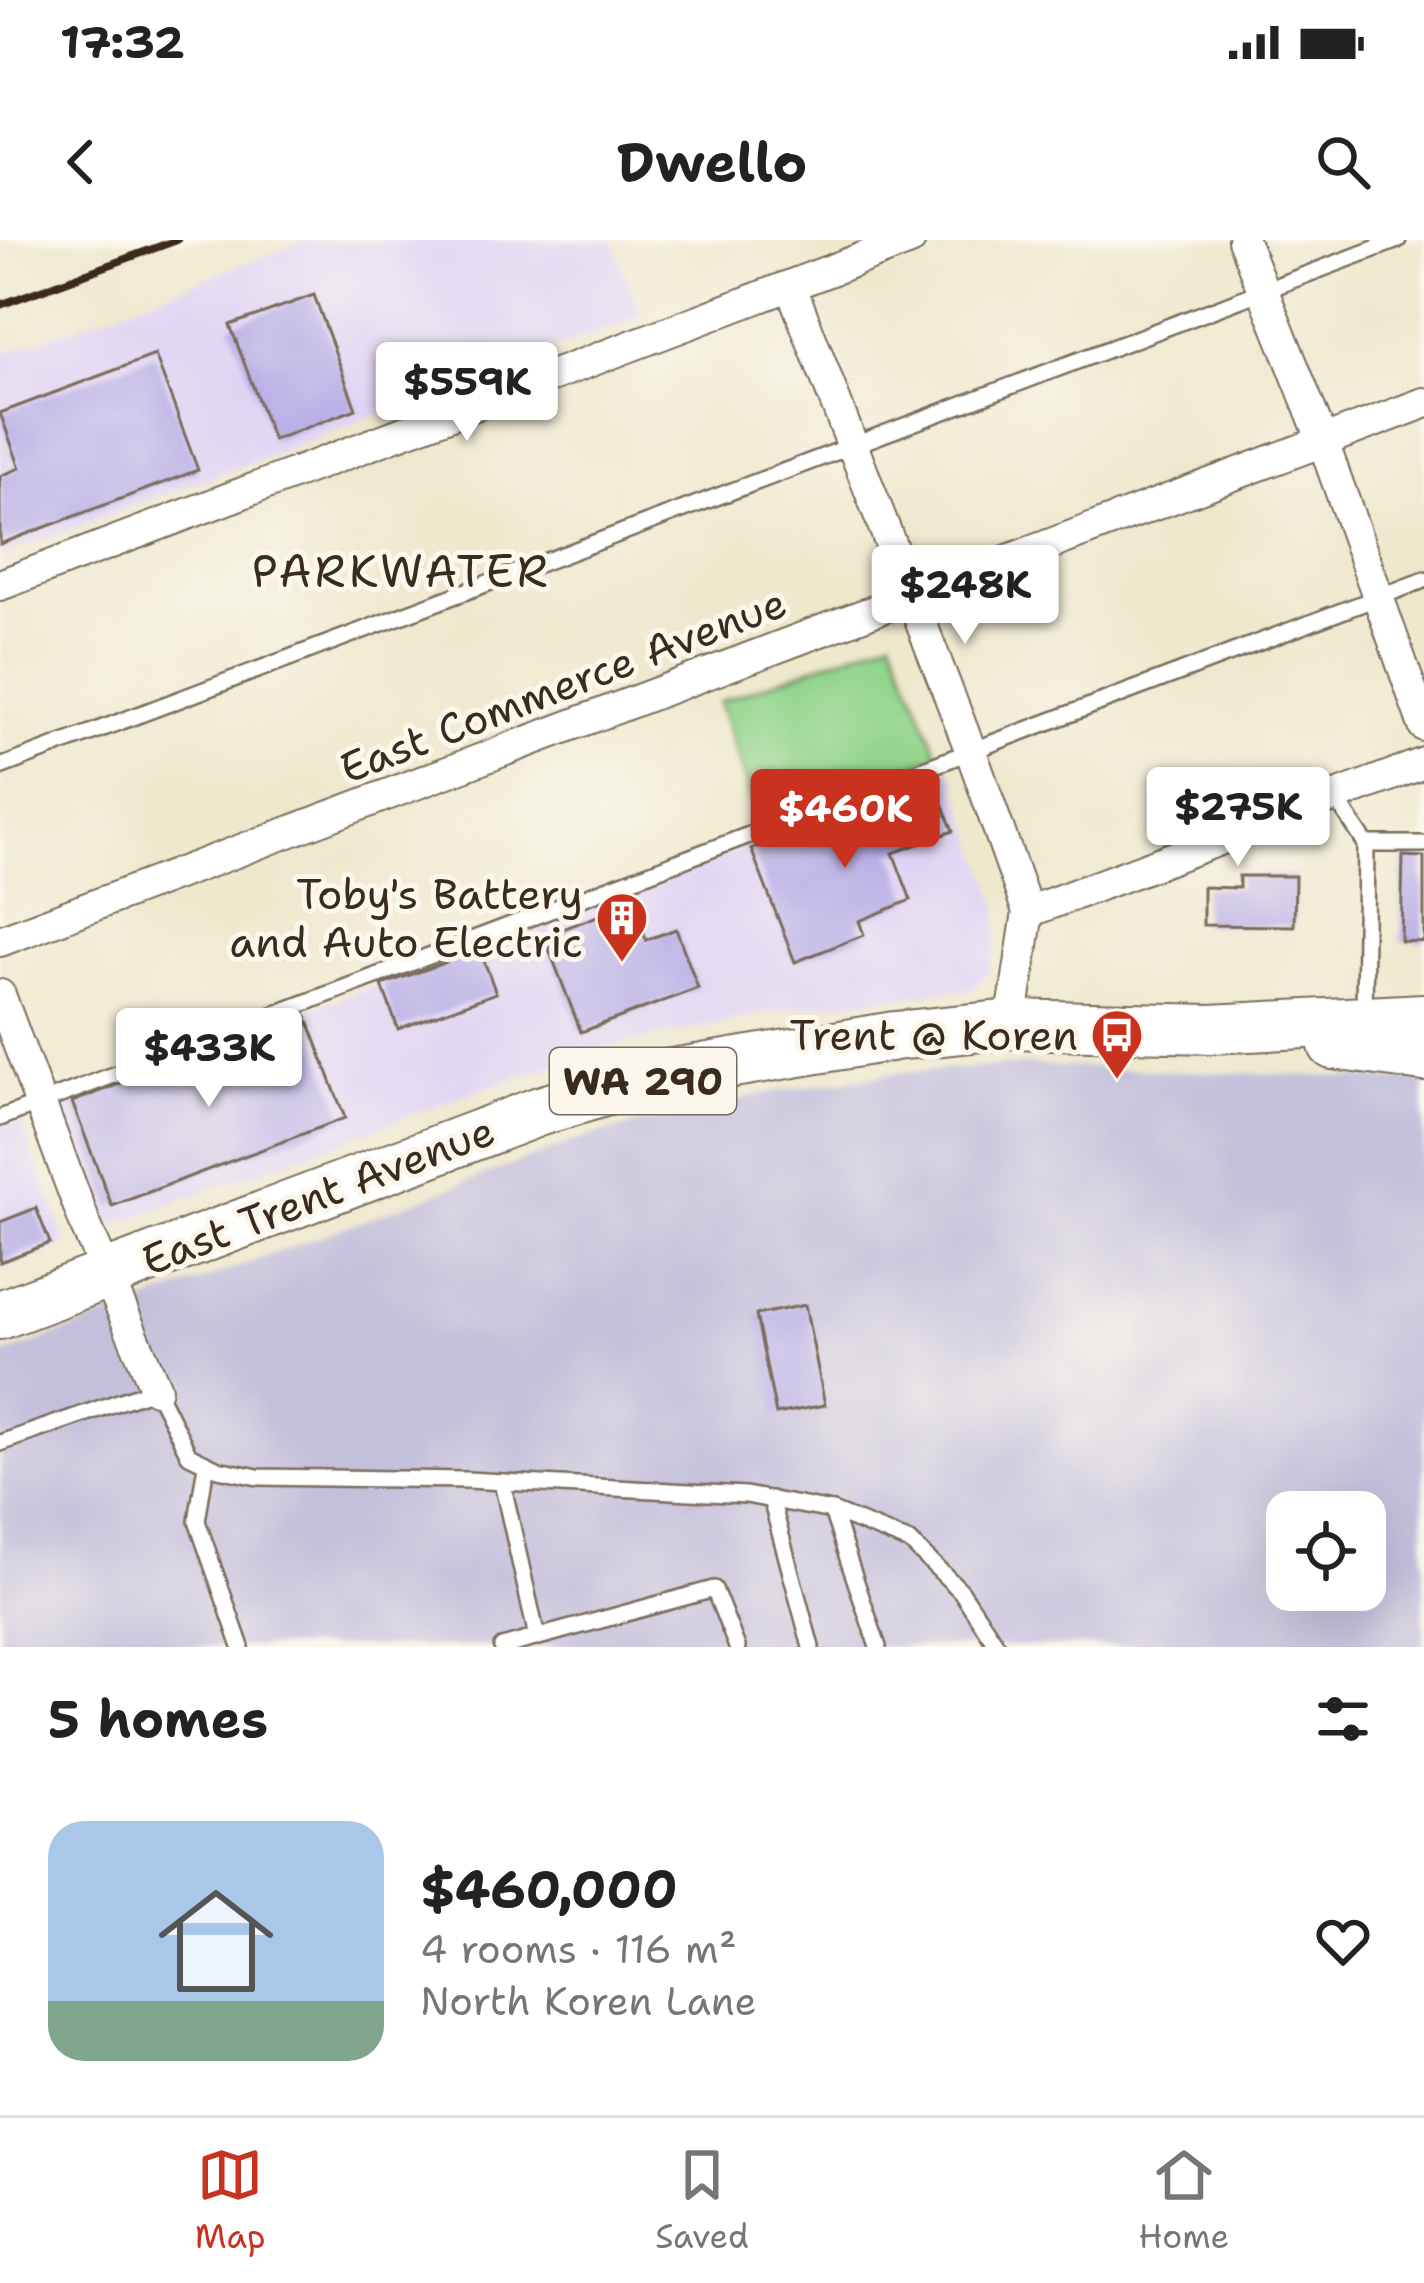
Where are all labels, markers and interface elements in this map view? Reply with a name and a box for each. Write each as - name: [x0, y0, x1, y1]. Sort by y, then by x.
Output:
- text: 17:32: [60, 12, 185, 72]
- text: Dwello: [617, 126, 807, 198]
- icon: back: [48, 129, 114, 195]
- icon: search: [1310, 129, 1376, 195]
- pin: $559K: [383, 342, 551, 444]
- text: $559K: [403, 355, 531, 407]
- district label: PARKWATER: [251, 541, 551, 601]
- pin: $248K: [881, 545, 1049, 647]
- text: $248K: [899, 558, 1031, 610]
- street label: East Commerce Avenue: [332, 574, 794, 796]
- pin: $275K: [1154, 767, 1322, 869]
- pin: $460K: [761, 769, 929, 871]
- text: $275K: [1174, 780, 1302, 832]
- text: $460K: [778, 782, 912, 834]
- place label: Toby's Battery and Auto Electric: [229, 866, 583, 970]
- building icon: Toby's Battery and Auto Electric: [594, 890, 650, 964]
- place label: Trent @ Koren: [790, 1007, 1078, 1063]
- bus stop icon: Trent @ Koren: [1089, 1007, 1145, 1081]
- pin: $433K: [125, 1008, 293, 1110]
- text: $433K: [143, 1021, 275, 1073]
- road number: WA 290: [550, 1048, 736, 1114]
- street label: East Trent Avenue: [134, 1102, 502, 1288]
- map controls: [1266, 1491, 1386, 1611]
- button: locate: [1266, 1491, 1386, 1611]
- text: 5 homes: [48, 1685, 268, 1753]
- icon: filters: [1310, 1686, 1376, 1752]
- text: $460,000: [420, 1855, 678, 1923]
- icon: home: [144, 1869, 288, 2013]
- icon: heart: [1310, 1908, 1376, 1974]
- text: 4 rooms · 116 m²: [420, 1923, 737, 1975]
- text: North Koren Lane: [420, 1975, 757, 2027]
- tab: Map: [195, 2142, 266, 2259]
- tab: Saved: [655, 2142, 749, 2259]
- tab: Home: [1138, 2142, 1229, 2259]

